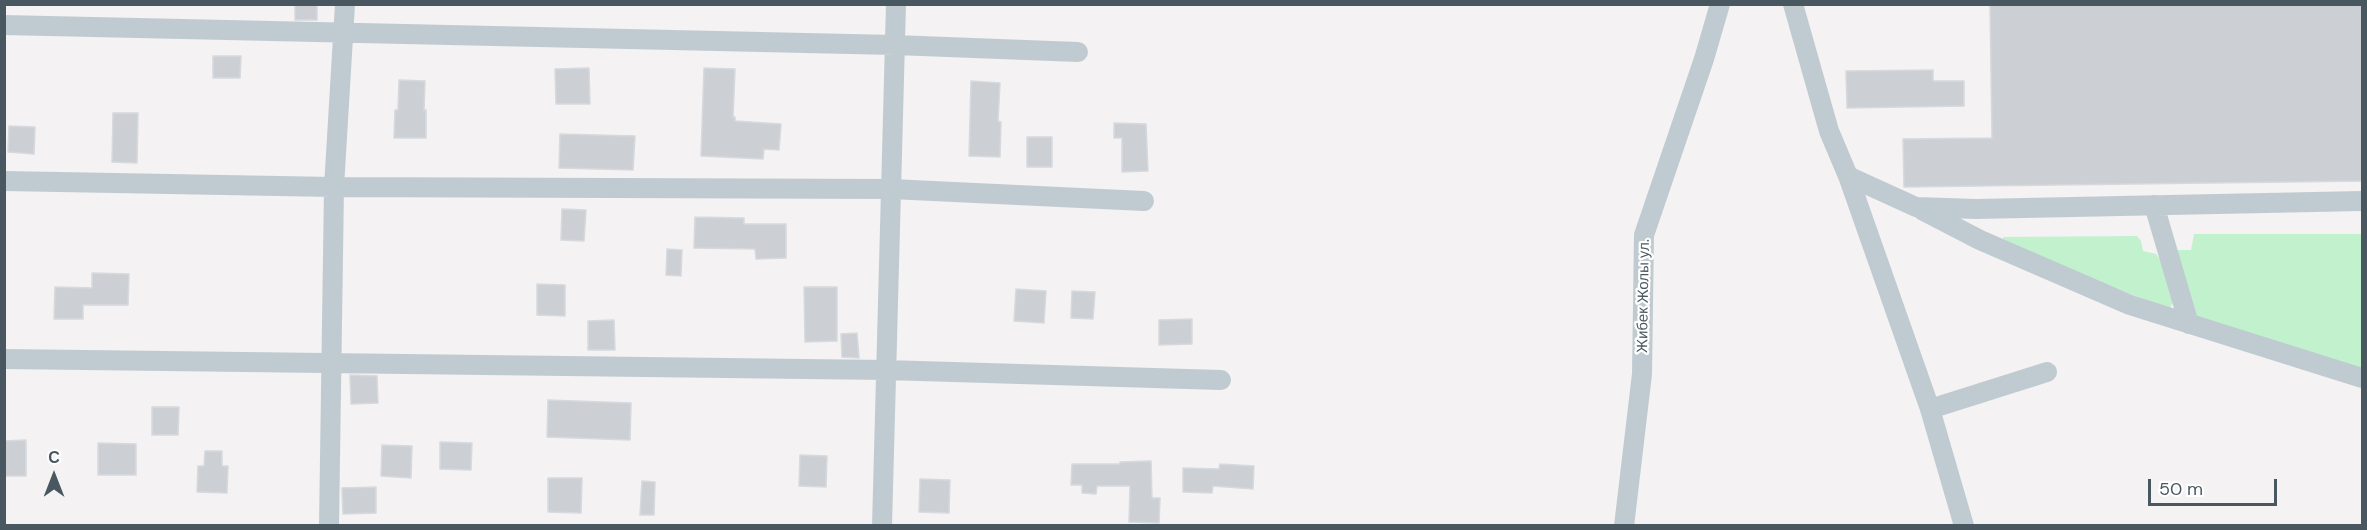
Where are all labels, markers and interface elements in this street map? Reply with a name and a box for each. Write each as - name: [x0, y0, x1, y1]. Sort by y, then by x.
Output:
- street label: Жибек Жолы ул.: [1634, 239, 1654, 353]
- north arrow: [24, 446, 84, 506]
- text: С: [48, 447, 60, 468]
- scale bar: [2151, 467, 2280, 505]
- text: 50 m: [2159, 477, 2203, 501]

